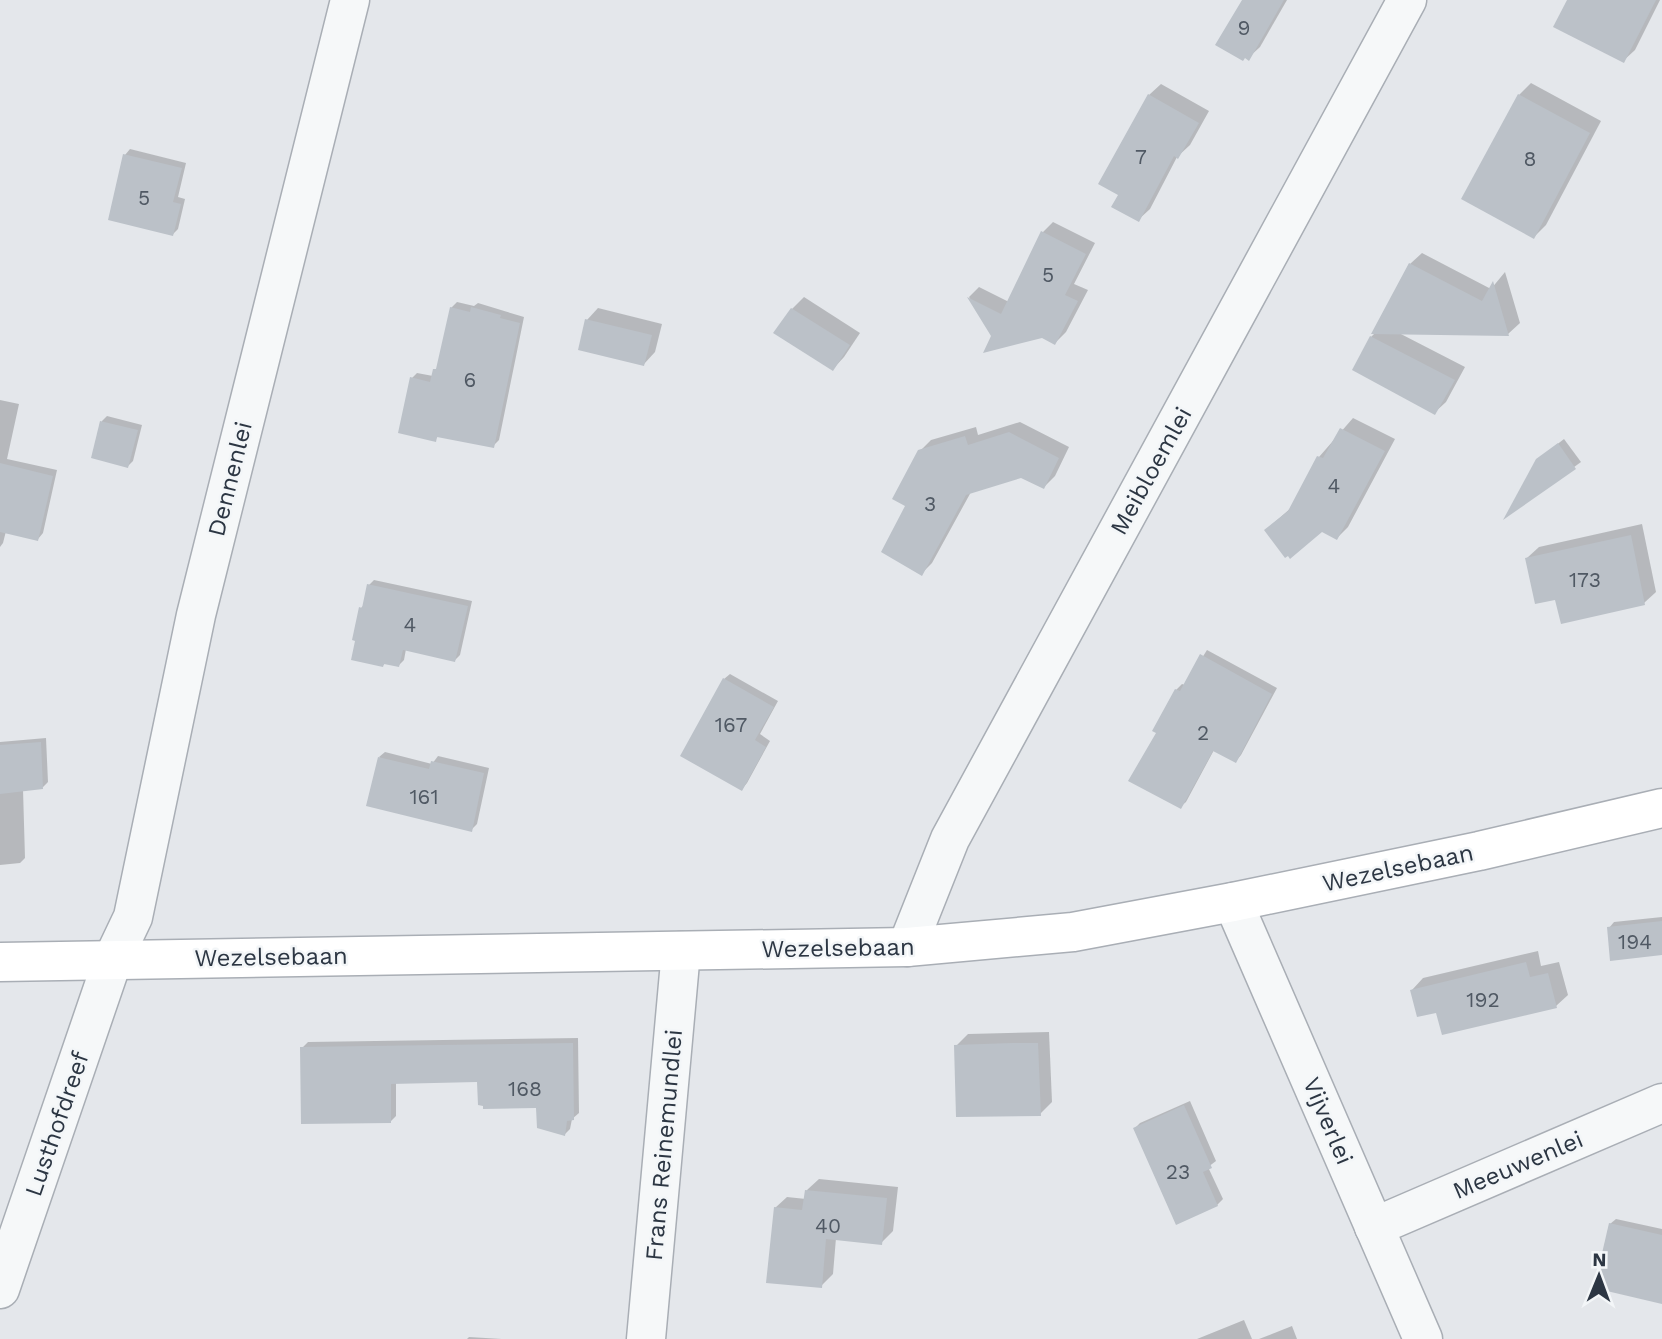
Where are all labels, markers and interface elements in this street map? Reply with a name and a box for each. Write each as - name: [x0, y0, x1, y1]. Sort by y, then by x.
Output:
- house number: 9: [1238, 15, 1250, 40]
- house number: 7: [1135, 144, 1147, 169]
- house number: 8: [1524, 146, 1536, 171]
- house number: 5: [138, 185, 150, 210]
- house number: 5: [1042, 262, 1054, 287]
- house number: 6: [464, 367, 476, 392]
- street label: Meibloemlei: [1104, 402, 1198, 540]
- street label: Dennenlei: [202, 419, 258, 539]
- house number: 4: [1328, 473, 1340, 498]
- house number: 3: [924, 491, 936, 516]
- house number: 173: [1569, 567, 1601, 592]
- house number: 4: [404, 612, 416, 637]
- house number: 167: [715, 712, 747, 737]
- house number: 2: [1197, 720, 1209, 745]
- house number: 161: [409, 784, 439, 809]
- street label: Wezelsebaan: [1320, 838, 1476, 898]
- house number: 194: [1618, 929, 1652, 954]
- street label: Wezelsebaan: [761, 933, 915, 963]
- street label: Wezelsebaan: [194, 942, 348, 972]
- house number: 192: [1466, 987, 1500, 1012]
- street label: Frans Reinemundlei: [640, 1028, 688, 1262]
- street label: Lusthofdreef: [19, 1047, 95, 1200]
- street label: Vijverlei: [1297, 1073, 1359, 1169]
- house number: 168: [508, 1076, 542, 1101]
- street label: Meeuwenlei: [1449, 1125, 1587, 1205]
- house number: 23: [1166, 1159, 1190, 1184]
- house number: 40: [815, 1213, 841, 1238]
- north arrow: [1564, 1241, 1634, 1311]
- text: N: [1592, 1248, 1607, 1271]

